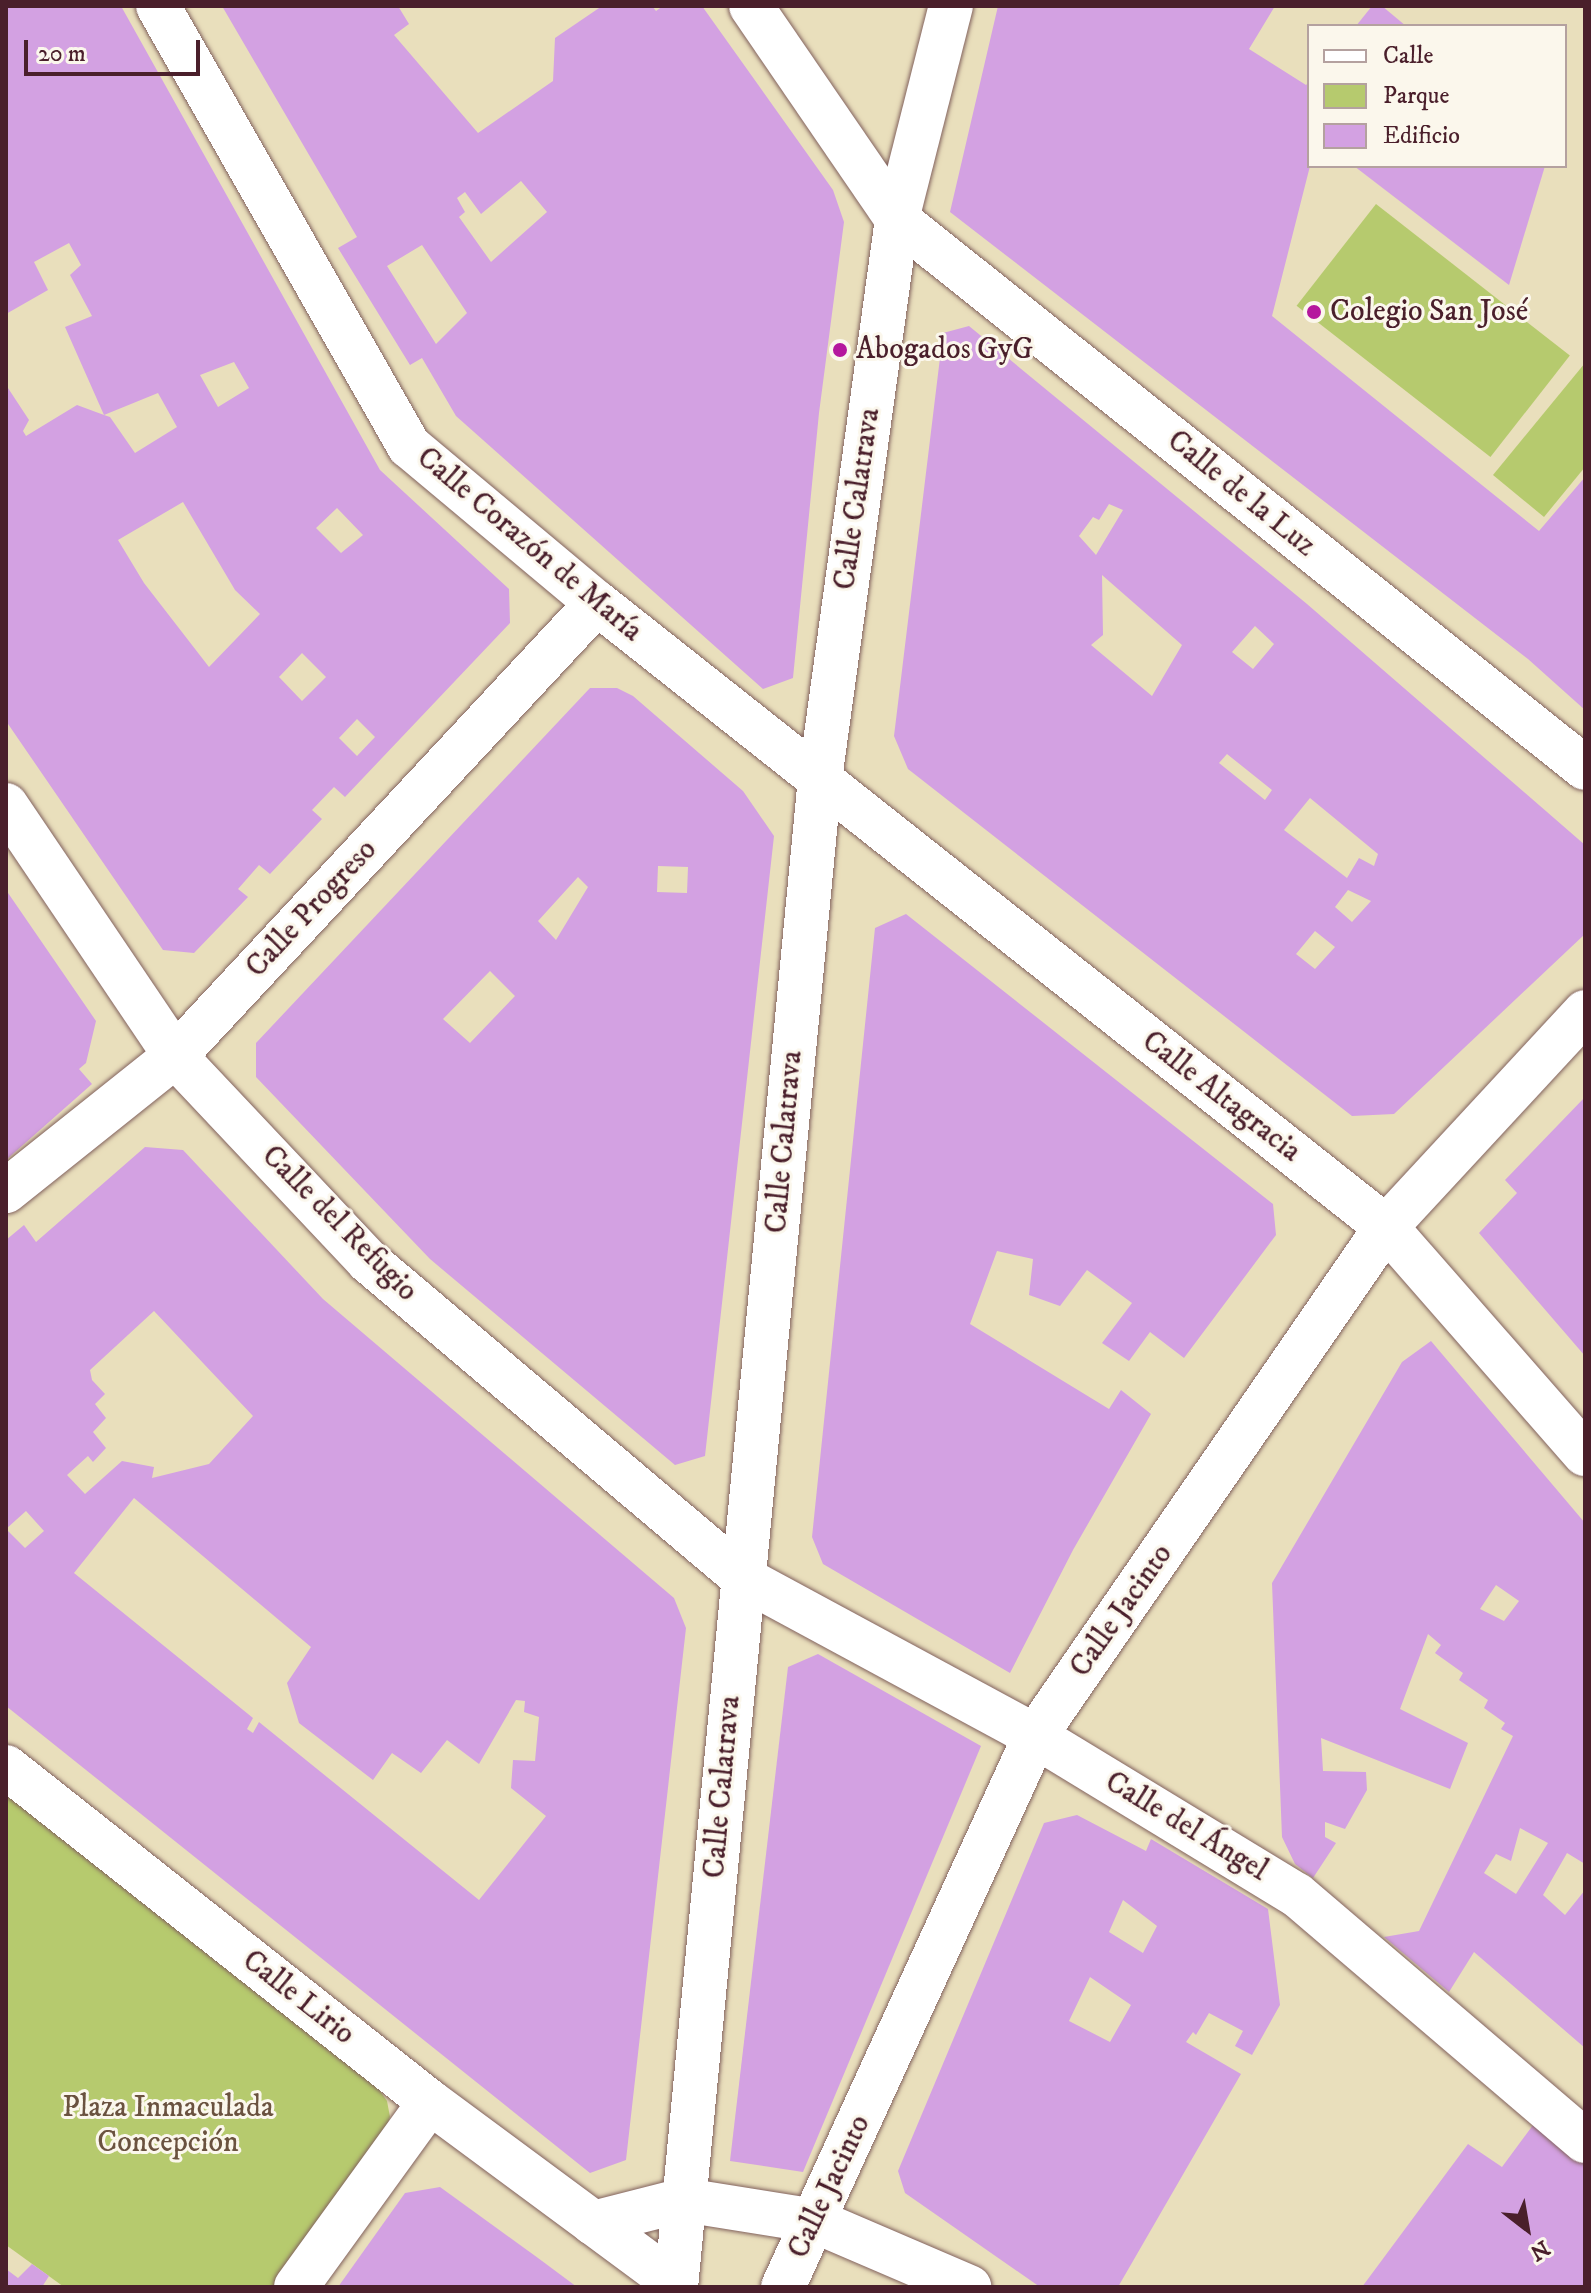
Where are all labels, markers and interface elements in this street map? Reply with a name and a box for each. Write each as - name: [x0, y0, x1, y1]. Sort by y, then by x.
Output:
- scale bar: [28, 24, 204, 74]
- legend: [1307, 24, 1567, 168]
- text: 20 m: [38, 39, 86, 69]
- text: Calle: [1383, 41, 1433, 71]
- text: Parque: [1383, 81, 1449, 111]
- text: Edificio: [1383, 121, 1460, 151]
- place label: Colegio San José: [1330, 294, 1528, 330]
- marker: Colegio San José: [1305, 303, 1323, 321]
- place label: Abogados GyG: [856, 332, 1033, 368]
- marker: Abogados GyG: [831, 341, 849, 359]
- street label: Calle Calatrava: [827, 406, 889, 592]
- street label: Calle de la Luz: [1160, 423, 1322, 565]
- street label: Calle Corazón de María: [409, 440, 649, 650]
- street label: Calle Progreso: [239, 833, 385, 985]
- street label: Calle Altagracia: [1134, 1024, 1308, 1170]
- street label: Calle Calatrava: [759, 1049, 811, 1235]
- street label: Calle del Refugio: [254, 1139, 424, 1309]
- street label: Calle Jacinto: [1063, 1538, 1181, 1684]
- street label: Calle Calatrava: [697, 1694, 749, 1880]
- street label: Calle del Ángel: [1098, 1764, 1274, 1890]
- street label: Calle Lirio: [235, 1943, 361, 2053]
- park label: Plaza Inmaculada Concepción: [62, 2090, 274, 2160]
- street label: Calle Jacinto: [781, 2110, 879, 2264]
- north arrow: [1487, 2189, 1567, 2269]
- text: N: [1525, 2234, 1554, 2266]

